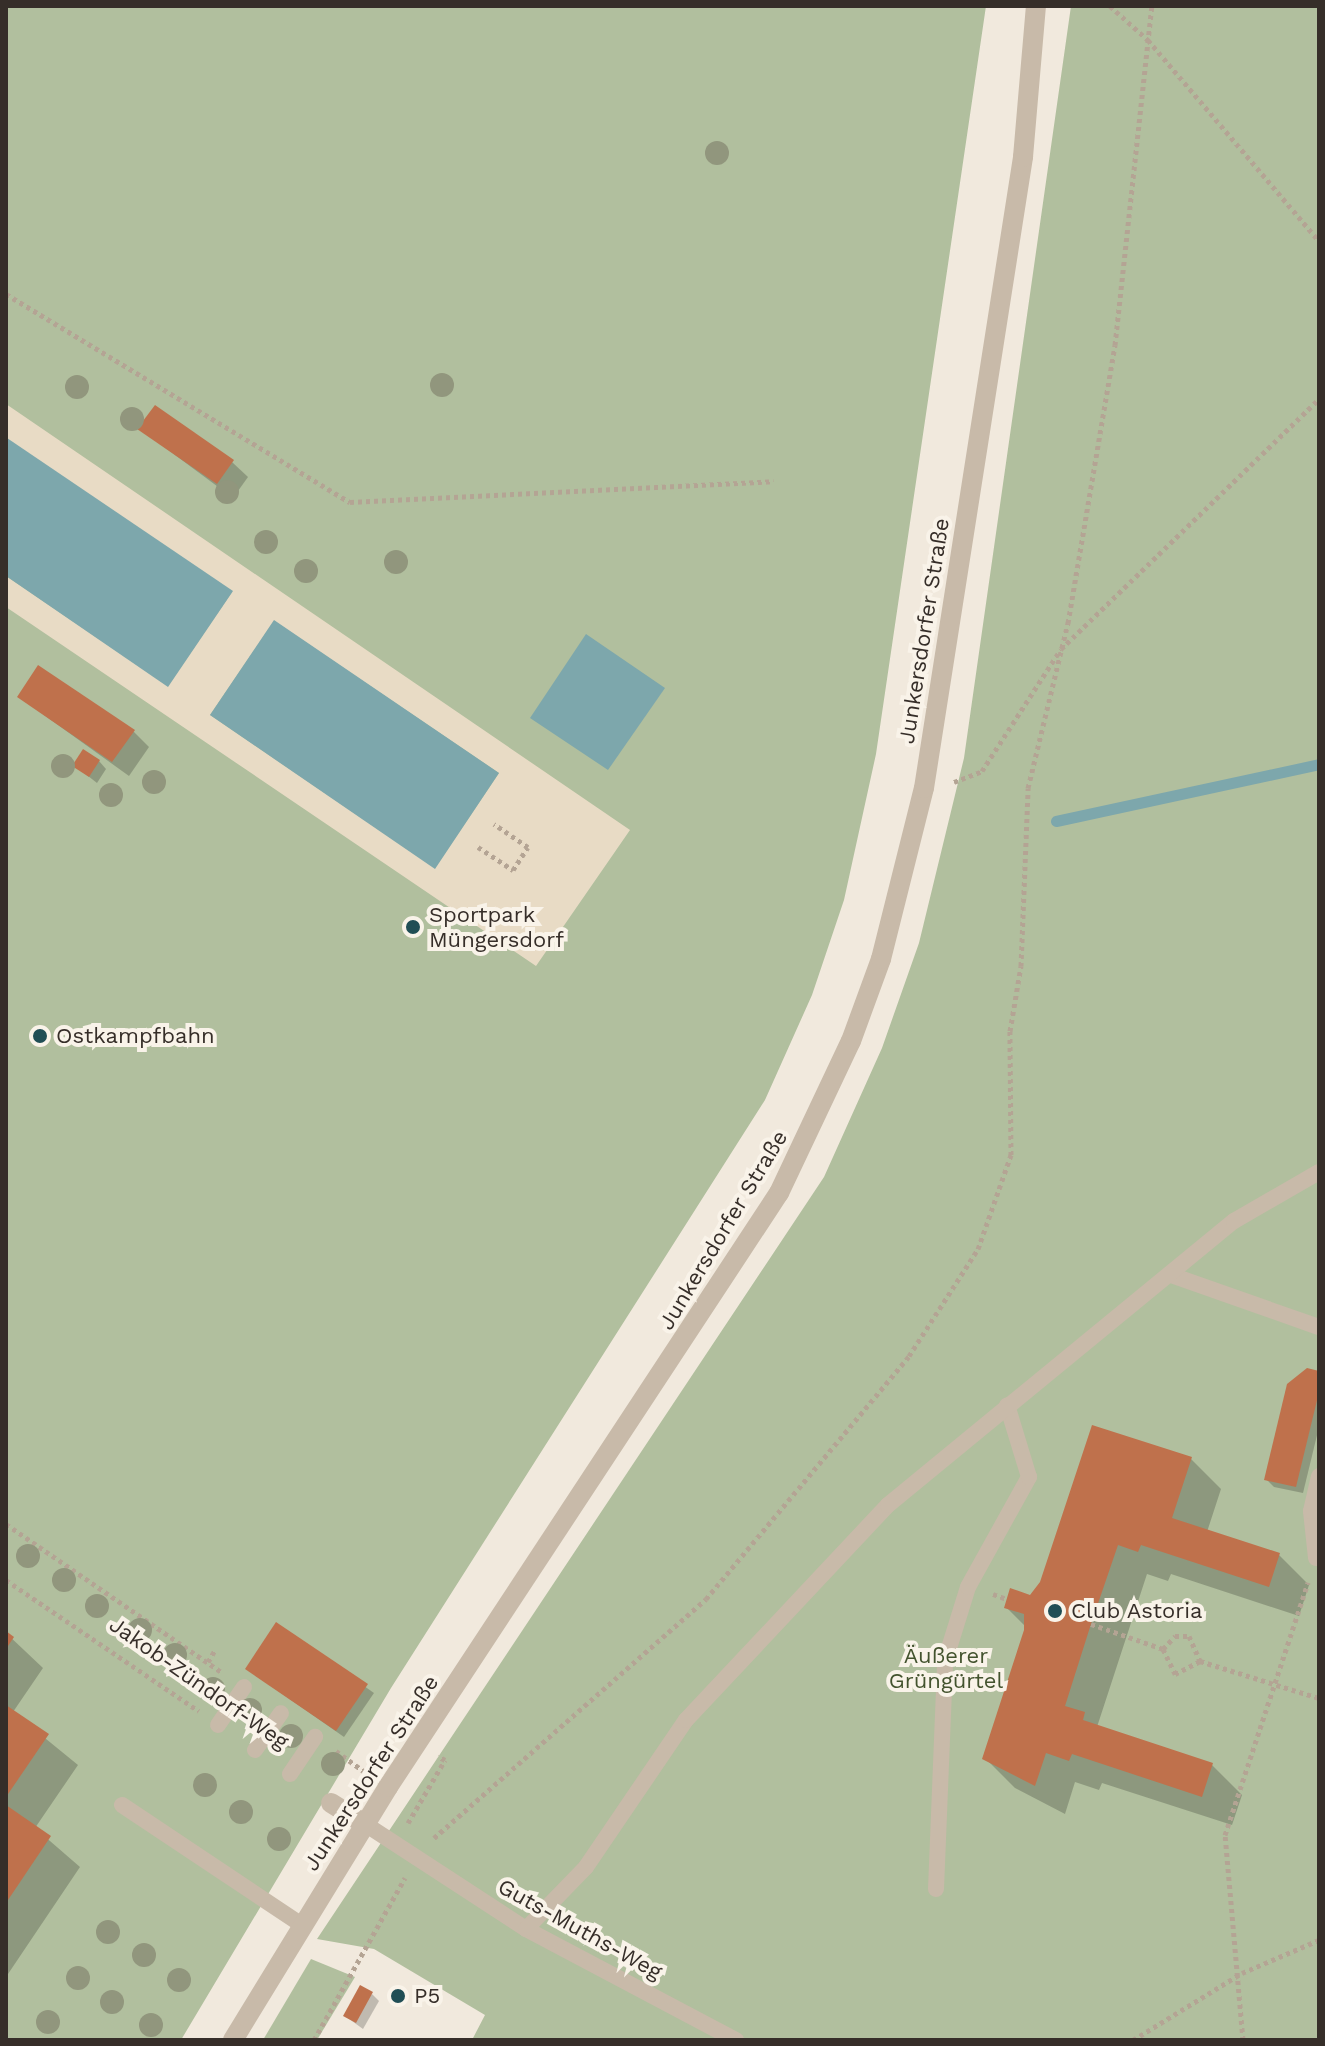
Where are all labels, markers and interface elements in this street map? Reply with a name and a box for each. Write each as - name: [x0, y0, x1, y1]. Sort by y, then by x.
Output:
- street label: Junkersdorfer Straße: [893, 516, 955, 746]
- place label: Sportpark Müngersdorf: [429, 901, 564, 952]
- marker: Sportpark Müngersdorf: [404, 918, 422, 936]
- place label: Ostkampfbahn: [56, 1023, 215, 1049]
- marker: Ostkampfbahn: [31, 1027, 49, 1045]
- street label: Junkersdorfer Straße: [653, 1125, 793, 1335]
- place label: Club Astoria: [1071, 1598, 1203, 1624]
- marker: Club Astoria: [1046, 1602, 1064, 1620]
- street label: Jakob-Zündorf-Weg: [104, 1611, 294, 1755]
- park label: Äußerer Grüngürtel: [889, 1642, 1003, 1694]
- street label: Junkersdorfer Straße: [298, 1670, 444, 1876]
- street label: Guts-Muths-Weg: [493, 1873, 667, 1985]
- place label: P5: [414, 1983, 440, 2009]
- marker: P5: [389, 1987, 407, 2005]

